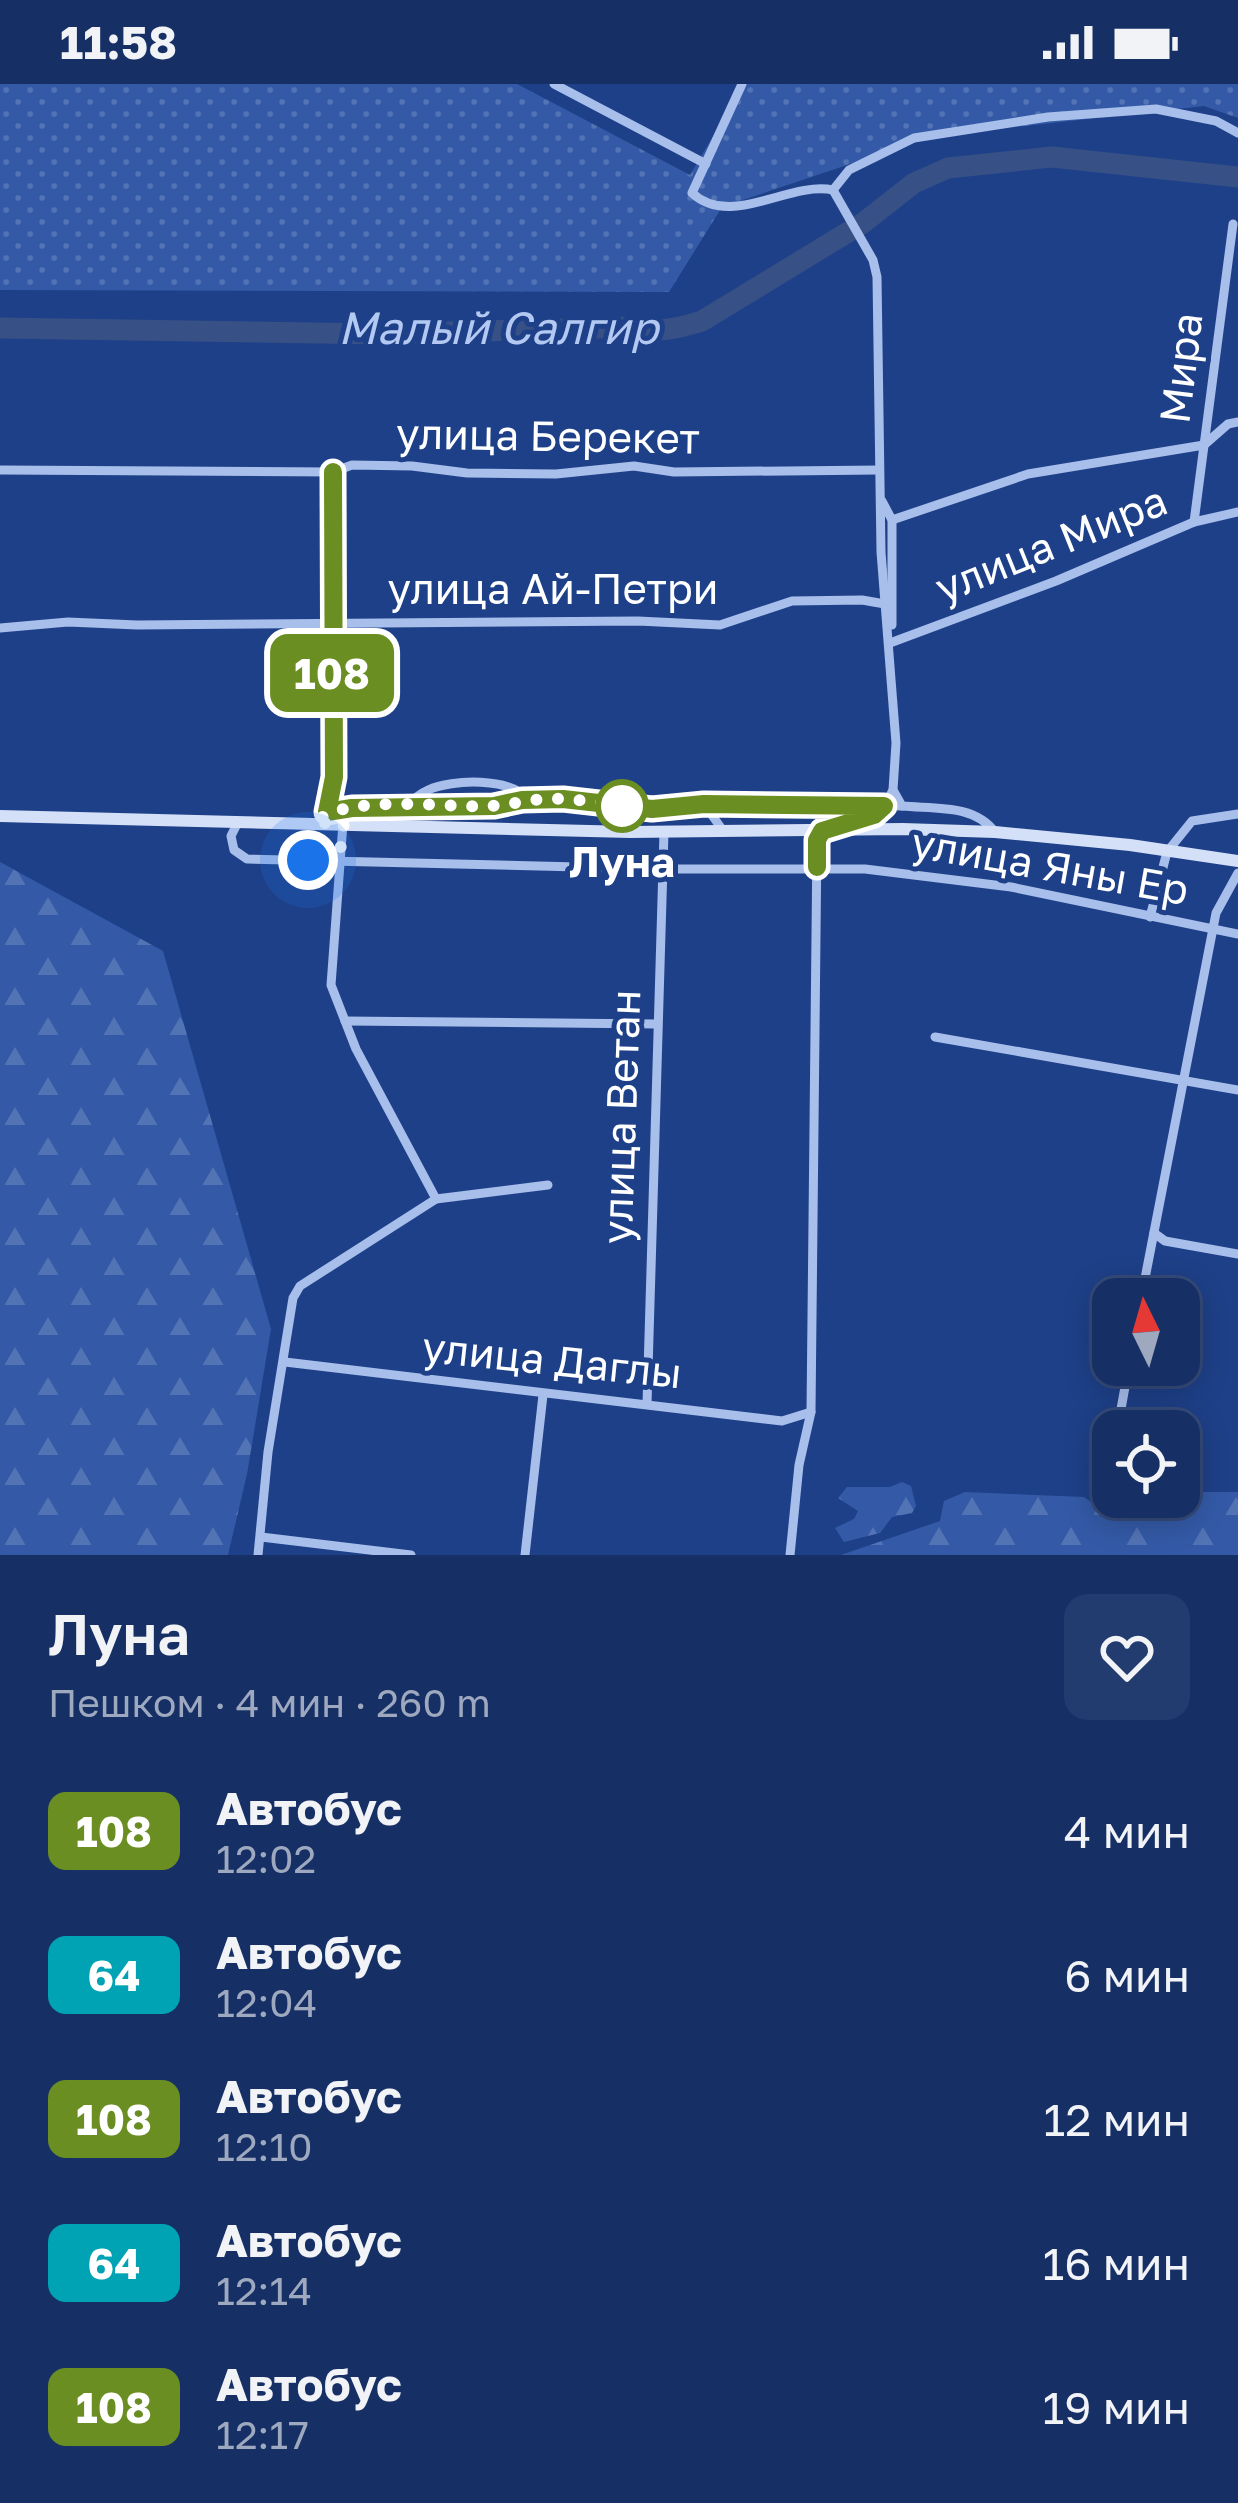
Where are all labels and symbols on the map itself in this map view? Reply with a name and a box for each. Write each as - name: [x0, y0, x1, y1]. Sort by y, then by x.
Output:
- water label: Малый Салгир: [338, 300, 661, 354]
- street label: Мира: [1148, 310, 1212, 426]
- street label: улица Берекет: [396, 407, 700, 463]
- street label: улица Мира: [928, 474, 1174, 612]
- street label: улица Ай-Петри: [388, 563, 718, 613]
- line badge: 108: [263, 634, 401, 712]
- marker: Луна: [597, 781, 647, 831]
- street label: улица Яны Ер: [908, 816, 1193, 914]
- your location: [278, 830, 338, 890]
- place label: Луна: [569, 836, 675, 886]
- street label: улица Ветан: [591, 989, 649, 1245]
- north arrow: [1092, 1278, 1200, 1386]
- street label: улица Даглы: [420, 1321, 684, 1398]

